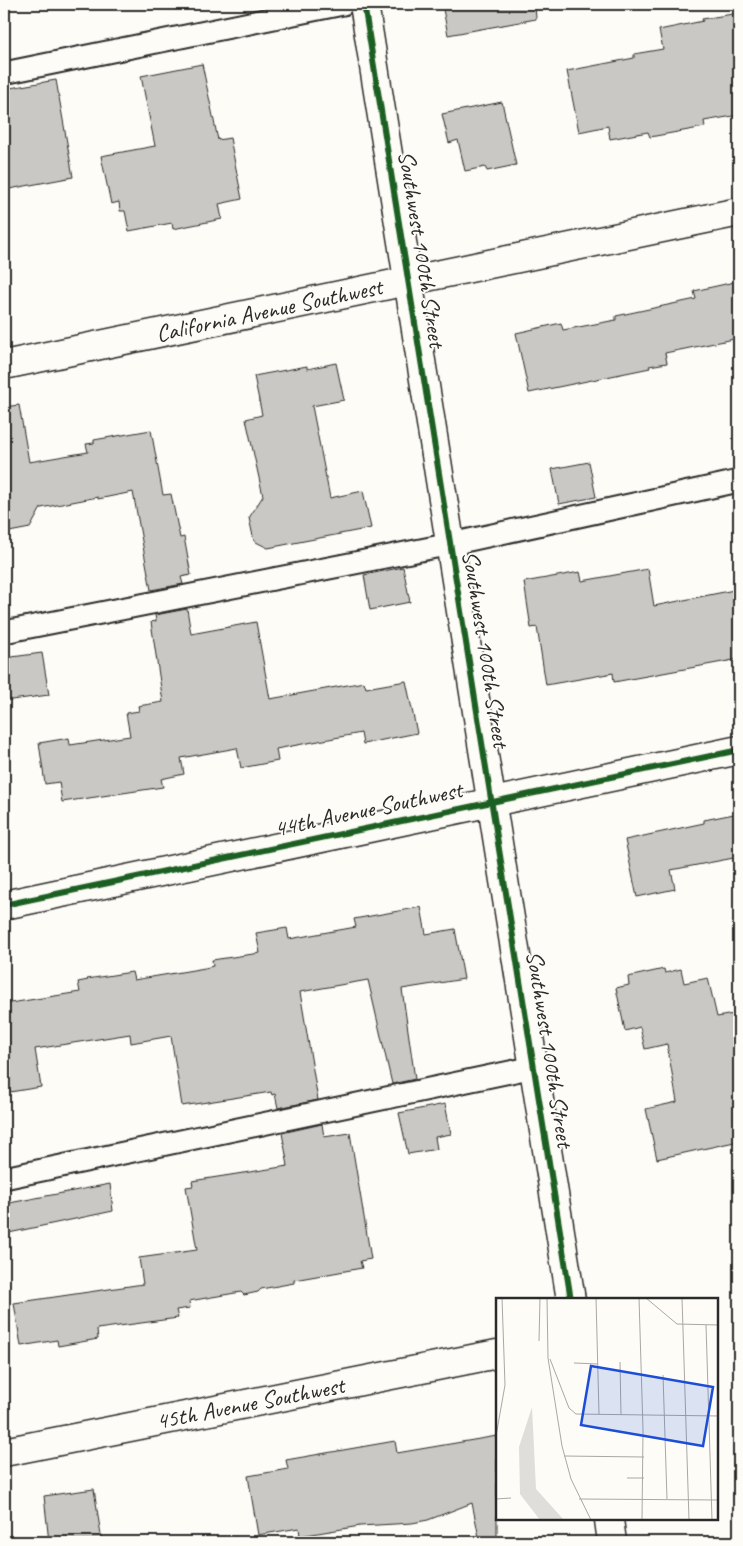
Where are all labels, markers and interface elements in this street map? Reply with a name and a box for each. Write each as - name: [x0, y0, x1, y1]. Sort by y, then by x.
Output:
- street label: Southwest 100th Street: [392, 149, 453, 351]
- street label: California Avenue Southwest: [153, 271, 387, 349]
- street label: Southwest 100th Street: [456, 549, 517, 751]
- street label: 44th Avenue Southwest: [271, 774, 467, 844]
- street label: Southwest 100th Street: [520, 949, 581, 1151]
- inset map: [496, 1298, 718, 1521]
- street label: 45th Avenue Southwest: [153, 1370, 349, 1436]

